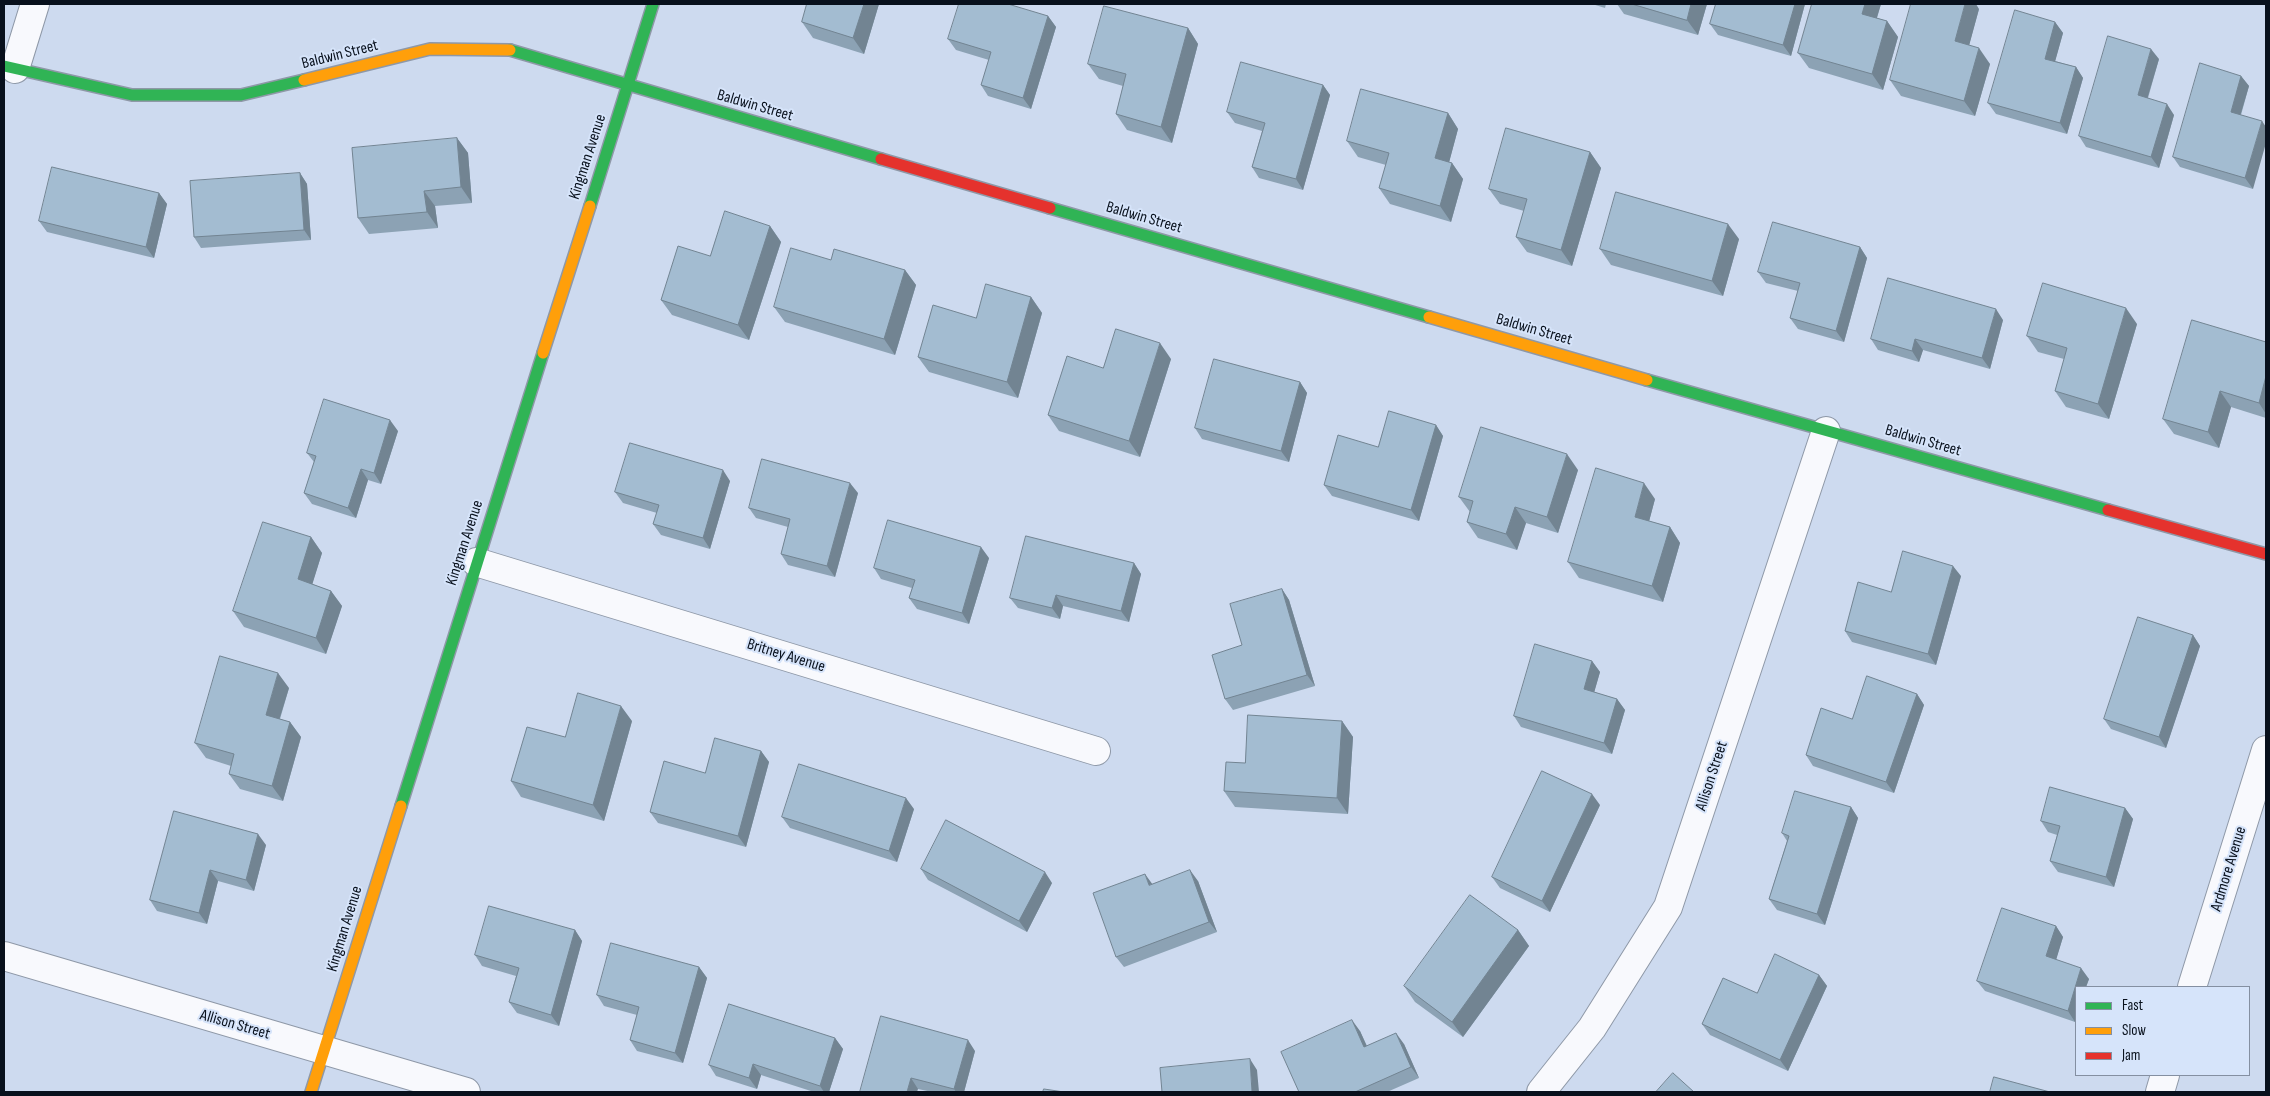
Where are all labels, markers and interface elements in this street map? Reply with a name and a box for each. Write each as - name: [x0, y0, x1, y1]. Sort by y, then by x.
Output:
- street label: Baldwin Street: [300, 36, 380, 74]
- street label: Baldwin Street: [715, 86, 795, 126]
- street label: Kingman Avenue: [565, 112, 611, 202]
- street label: Baldwin Street: [1104, 198, 1184, 238]
- street label: Baldwin Street: [1494, 310, 1574, 350]
- street label: Baldwin Street: [1883, 421, 1963, 461]
- street label: Kingman Avenue: [442, 498, 488, 588]
- street label: Britney Avenue: [745, 635, 827, 677]
- street label: Allison Street: [1692, 739, 1732, 813]
- street label: Ardmore Avenue: [2207, 824, 2251, 914]
- street label: Kingman Avenue: [323, 884, 367, 974]
- legend: [2075, 986, 2250, 1076]
- text: Fast: [2122, 996, 2143, 1015]
- street label: Allison Street: [198, 1006, 272, 1044]
- text: Slow: [2122, 1021, 2146, 1040]
- text: Jam: [2122, 1046, 2140, 1065]

